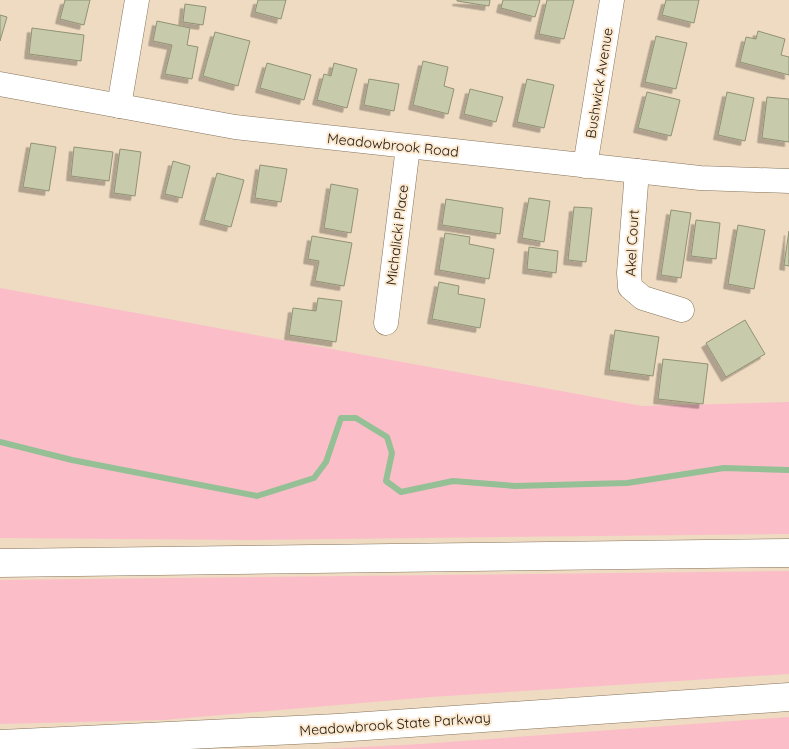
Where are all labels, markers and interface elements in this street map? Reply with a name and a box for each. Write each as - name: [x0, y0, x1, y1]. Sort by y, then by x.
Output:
- street label: Bushwick Avenue: [581, 26, 617, 140]
- street label: Meadowbrook Road: [326, 129, 460, 161]
- street label: Michalicki Place: [382, 184, 412, 286]
- street label: Akel Court: [621, 209, 643, 277]
- street label: Meadowbrook State Parkway: [299, 708, 491, 740]

